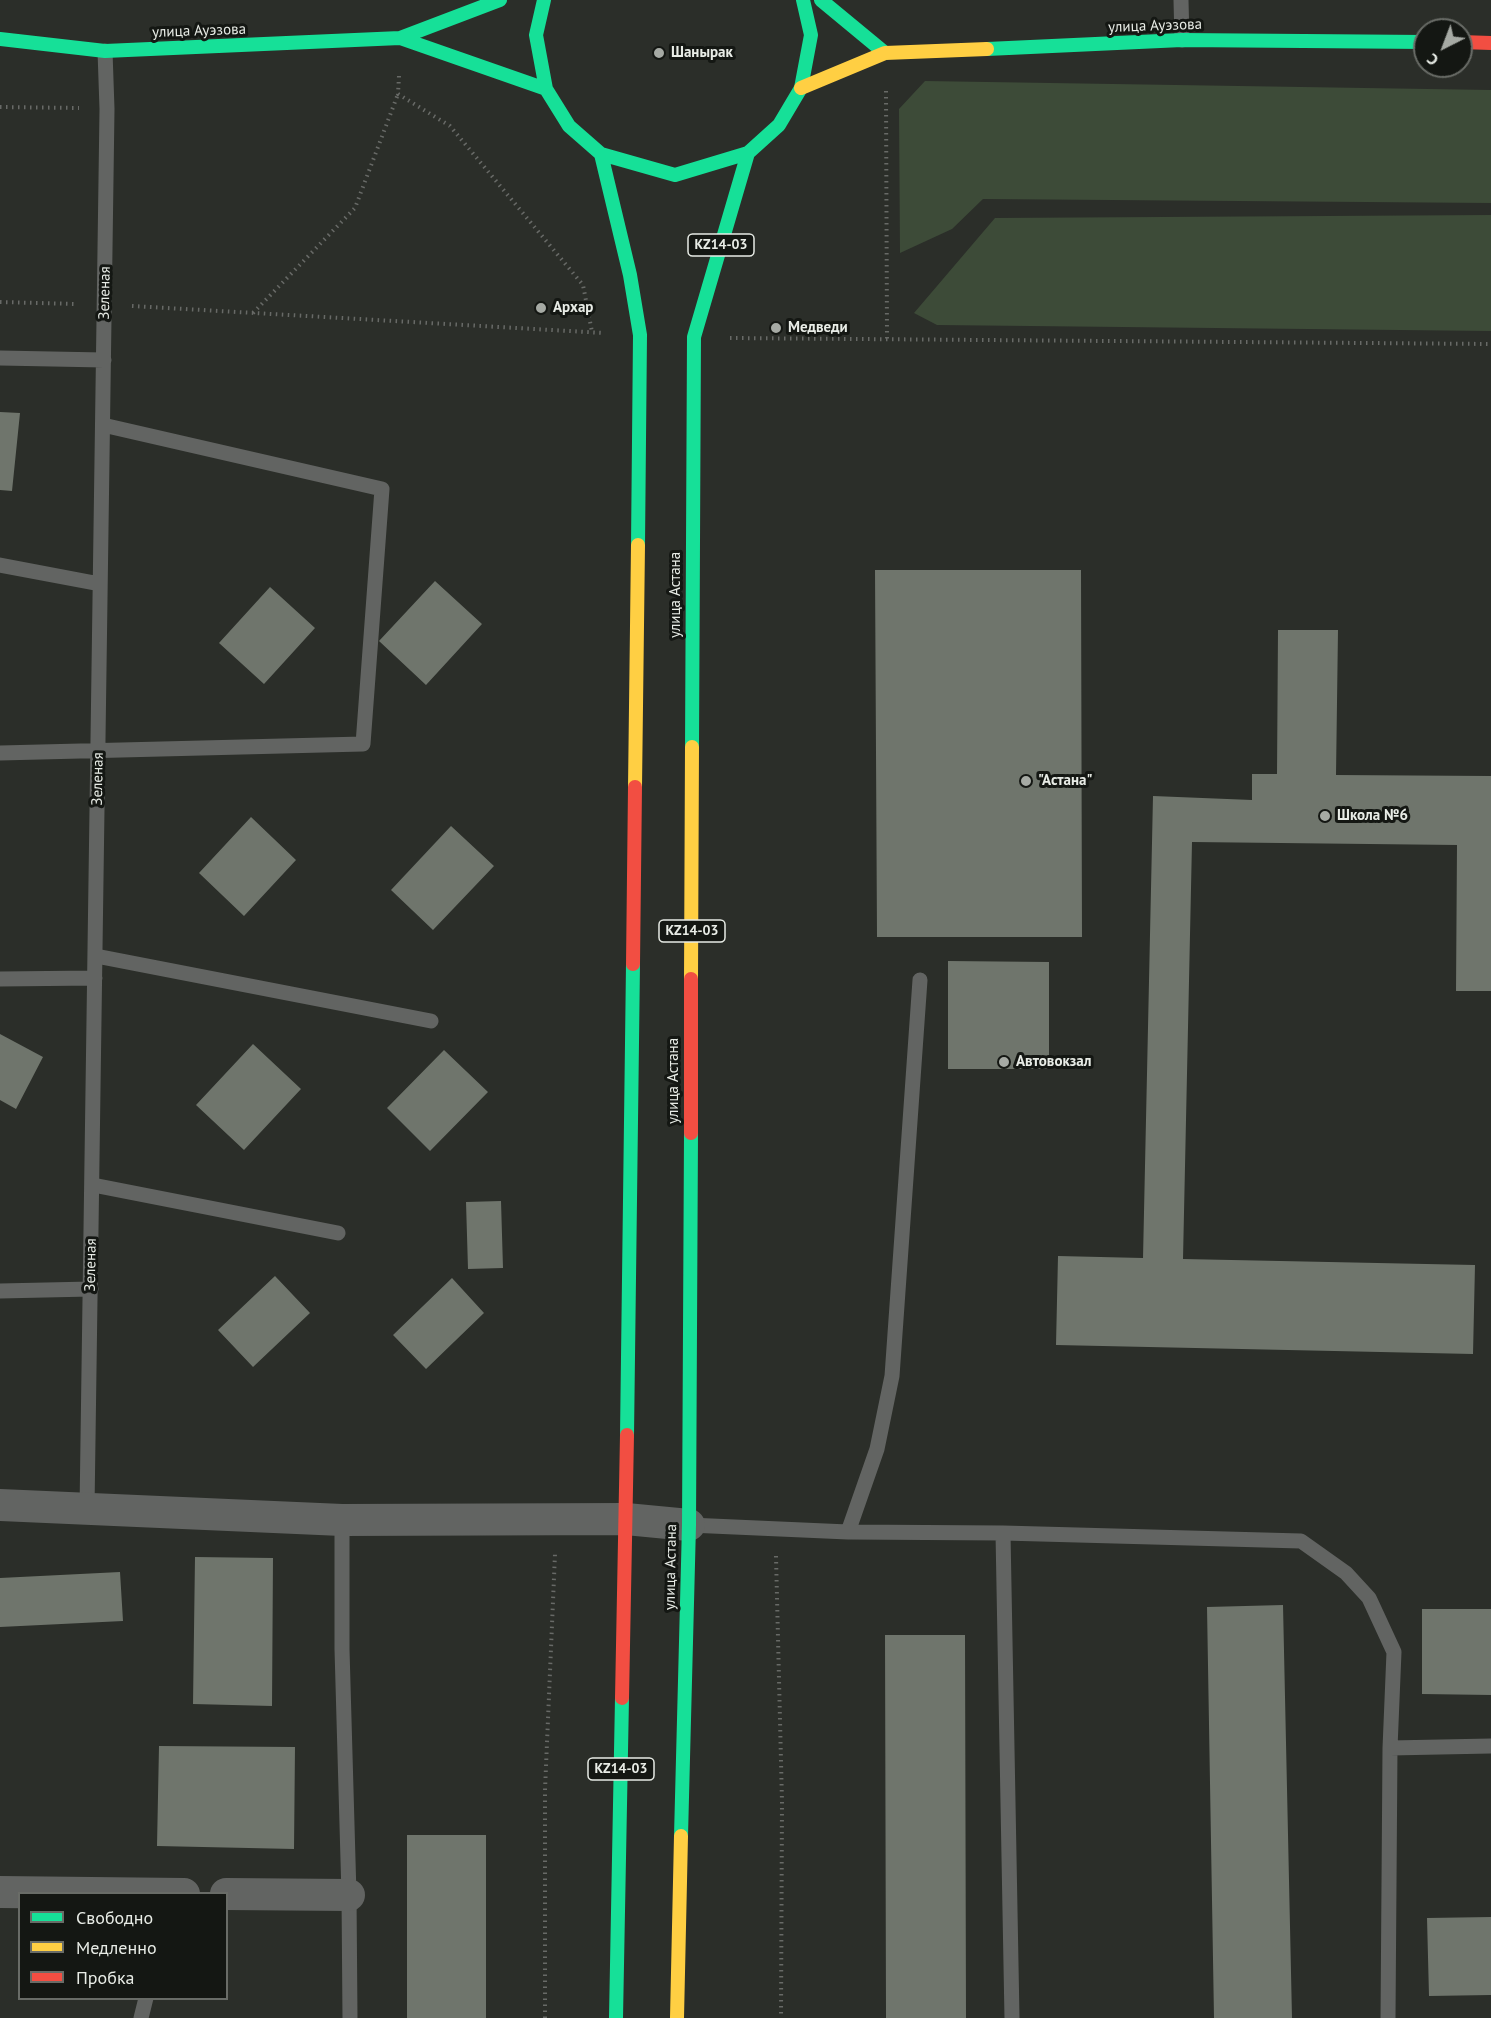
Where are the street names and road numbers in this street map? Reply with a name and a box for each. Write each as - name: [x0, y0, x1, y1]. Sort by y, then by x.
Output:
- street label: улица Ауэзова: [1108, 15, 1202, 37]
- street label: улица Ауэзова: [152, 20, 246, 42]
- road number: KZ14-03: [688, 234, 754, 256]
- street label: Зеленая: [96, 266, 114, 320]
- street label: улица Астана: [667, 552, 685, 638]
- street label: Зеленая: [89, 752, 107, 806]
- road number: KZ14-03: [659, 920, 725, 942]
- street label: улица Астана: [665, 1038, 683, 1124]
- street label: Зеленая: [82, 1238, 100, 1292]
- street label: улица Астана: [661, 1524, 681, 1610]
- road number: KZ14-03: [588, 1758, 654, 1780]

